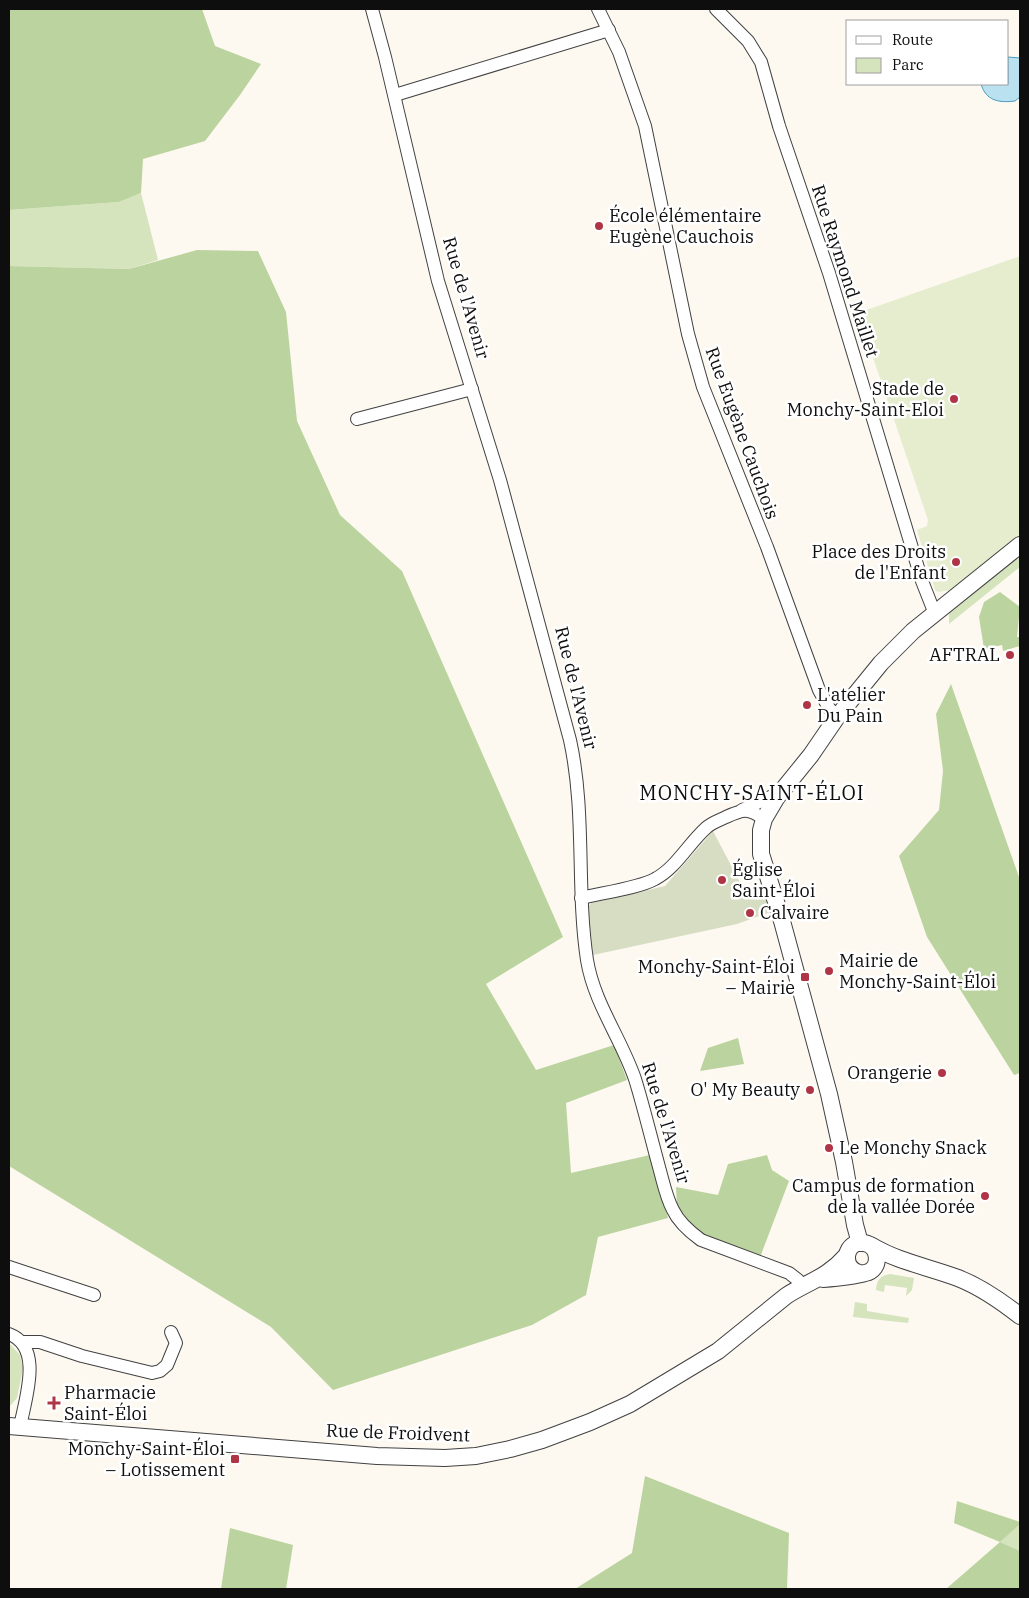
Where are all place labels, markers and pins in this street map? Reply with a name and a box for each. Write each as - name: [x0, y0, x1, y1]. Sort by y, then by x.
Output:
- place label: École élémentaire Eugène Cauchois: [609, 204, 761, 248]
- marker: École élémentaire Eugène Cauchois: [593, 220, 605, 232]
- place label: Stade de Monchy-Saint-Eloi: [787, 377, 944, 421]
- marker: Stade de Monchy-Saint-Eloi: [948, 393, 960, 405]
- place label: Place des Droits de l'Enfant: [811, 540, 946, 584]
- marker: Place des Droits de l'Enfant: [950, 556, 962, 568]
- place label: AFTRAL: [929, 643, 1000, 666]
- marker: AFTRAL: [1004, 649, 1016, 661]
- place label: L'atelier Du Pain: [817, 683, 885, 727]
- marker: L'atelier Du Pain: [801, 699, 813, 711]
- place label: Église Saint-Éloi: [732, 858, 816, 902]
- marker: Église Saint-Éloi: [716, 874, 728, 886]
- place label: Calvaire: [760, 901, 829, 924]
- marker: Calvaire: [744, 907, 756, 919]
- place label: Mairie de Monchy-Saint-Éloi: [839, 949, 997, 993]
- place label: Monchy-Saint-Éloi – Mairie: [638, 955, 795, 999]
- marker: Mairie de Monchy-Saint-Éloi: [823, 965, 835, 977]
- marker: Monchy-Saint-Éloi – Mairie: [799, 971, 811, 983]
- place label: Orangerie: [847, 1061, 932, 1084]
- marker: Orangerie: [936, 1067, 948, 1079]
- place label: O' My Beauty: [691, 1078, 800, 1101]
- marker: O' My Beauty: [804, 1084, 816, 1096]
- place label: Le Monchy Snack: [839, 1136, 987, 1159]
- marker: Le Monchy Snack: [823, 1142, 835, 1154]
- place label: Campus de formation de la vallée Dorée: [792, 1174, 975, 1218]
- marker: Campus de formation de la vallée Dorée: [979, 1190, 991, 1202]
- place label: Pharmacie Saint-Éloi: [64, 1381, 156, 1425]
- marker: Pharmacie Saint-Éloi: [48, 1397, 60, 1409]
- place label: Monchy-Saint-Éloi – Lotissement: [68, 1437, 225, 1481]
- marker: Monchy-Saint-Éloi – Lotissement: [229, 1453, 241, 1465]

